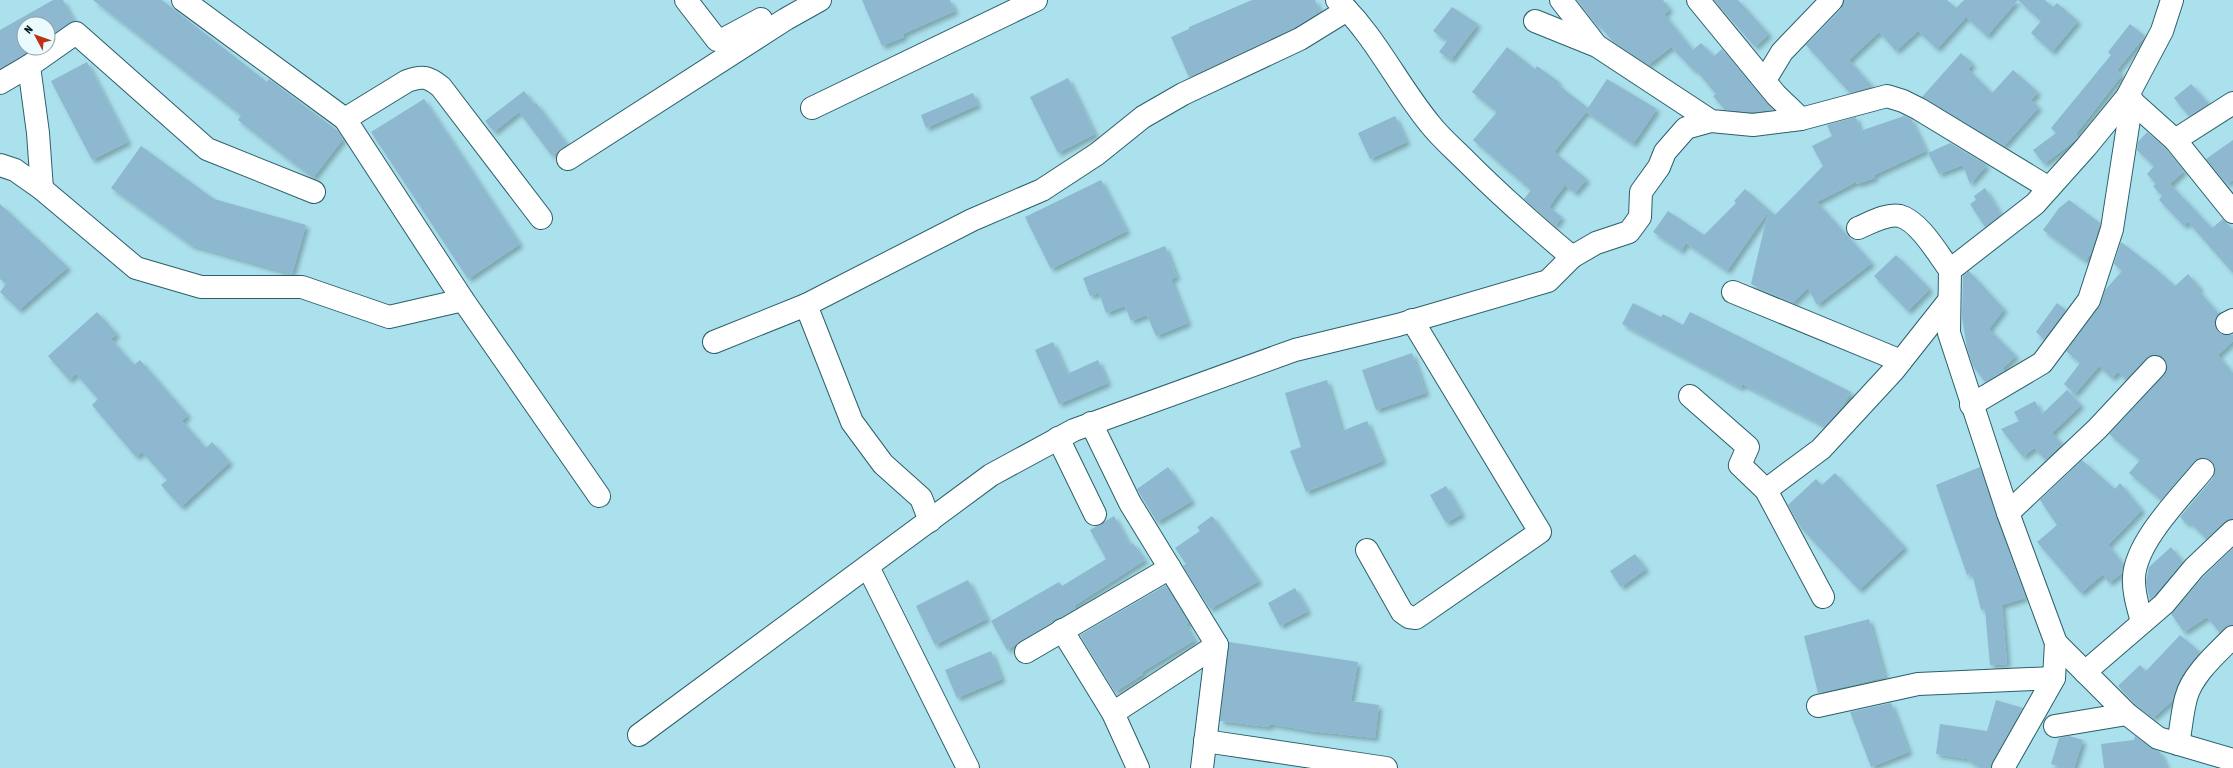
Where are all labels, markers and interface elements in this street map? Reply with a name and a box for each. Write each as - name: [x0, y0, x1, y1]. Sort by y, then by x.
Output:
- north arrow: [16, 16, 56, 56]
- text: N: [22, 23, 35, 36]

